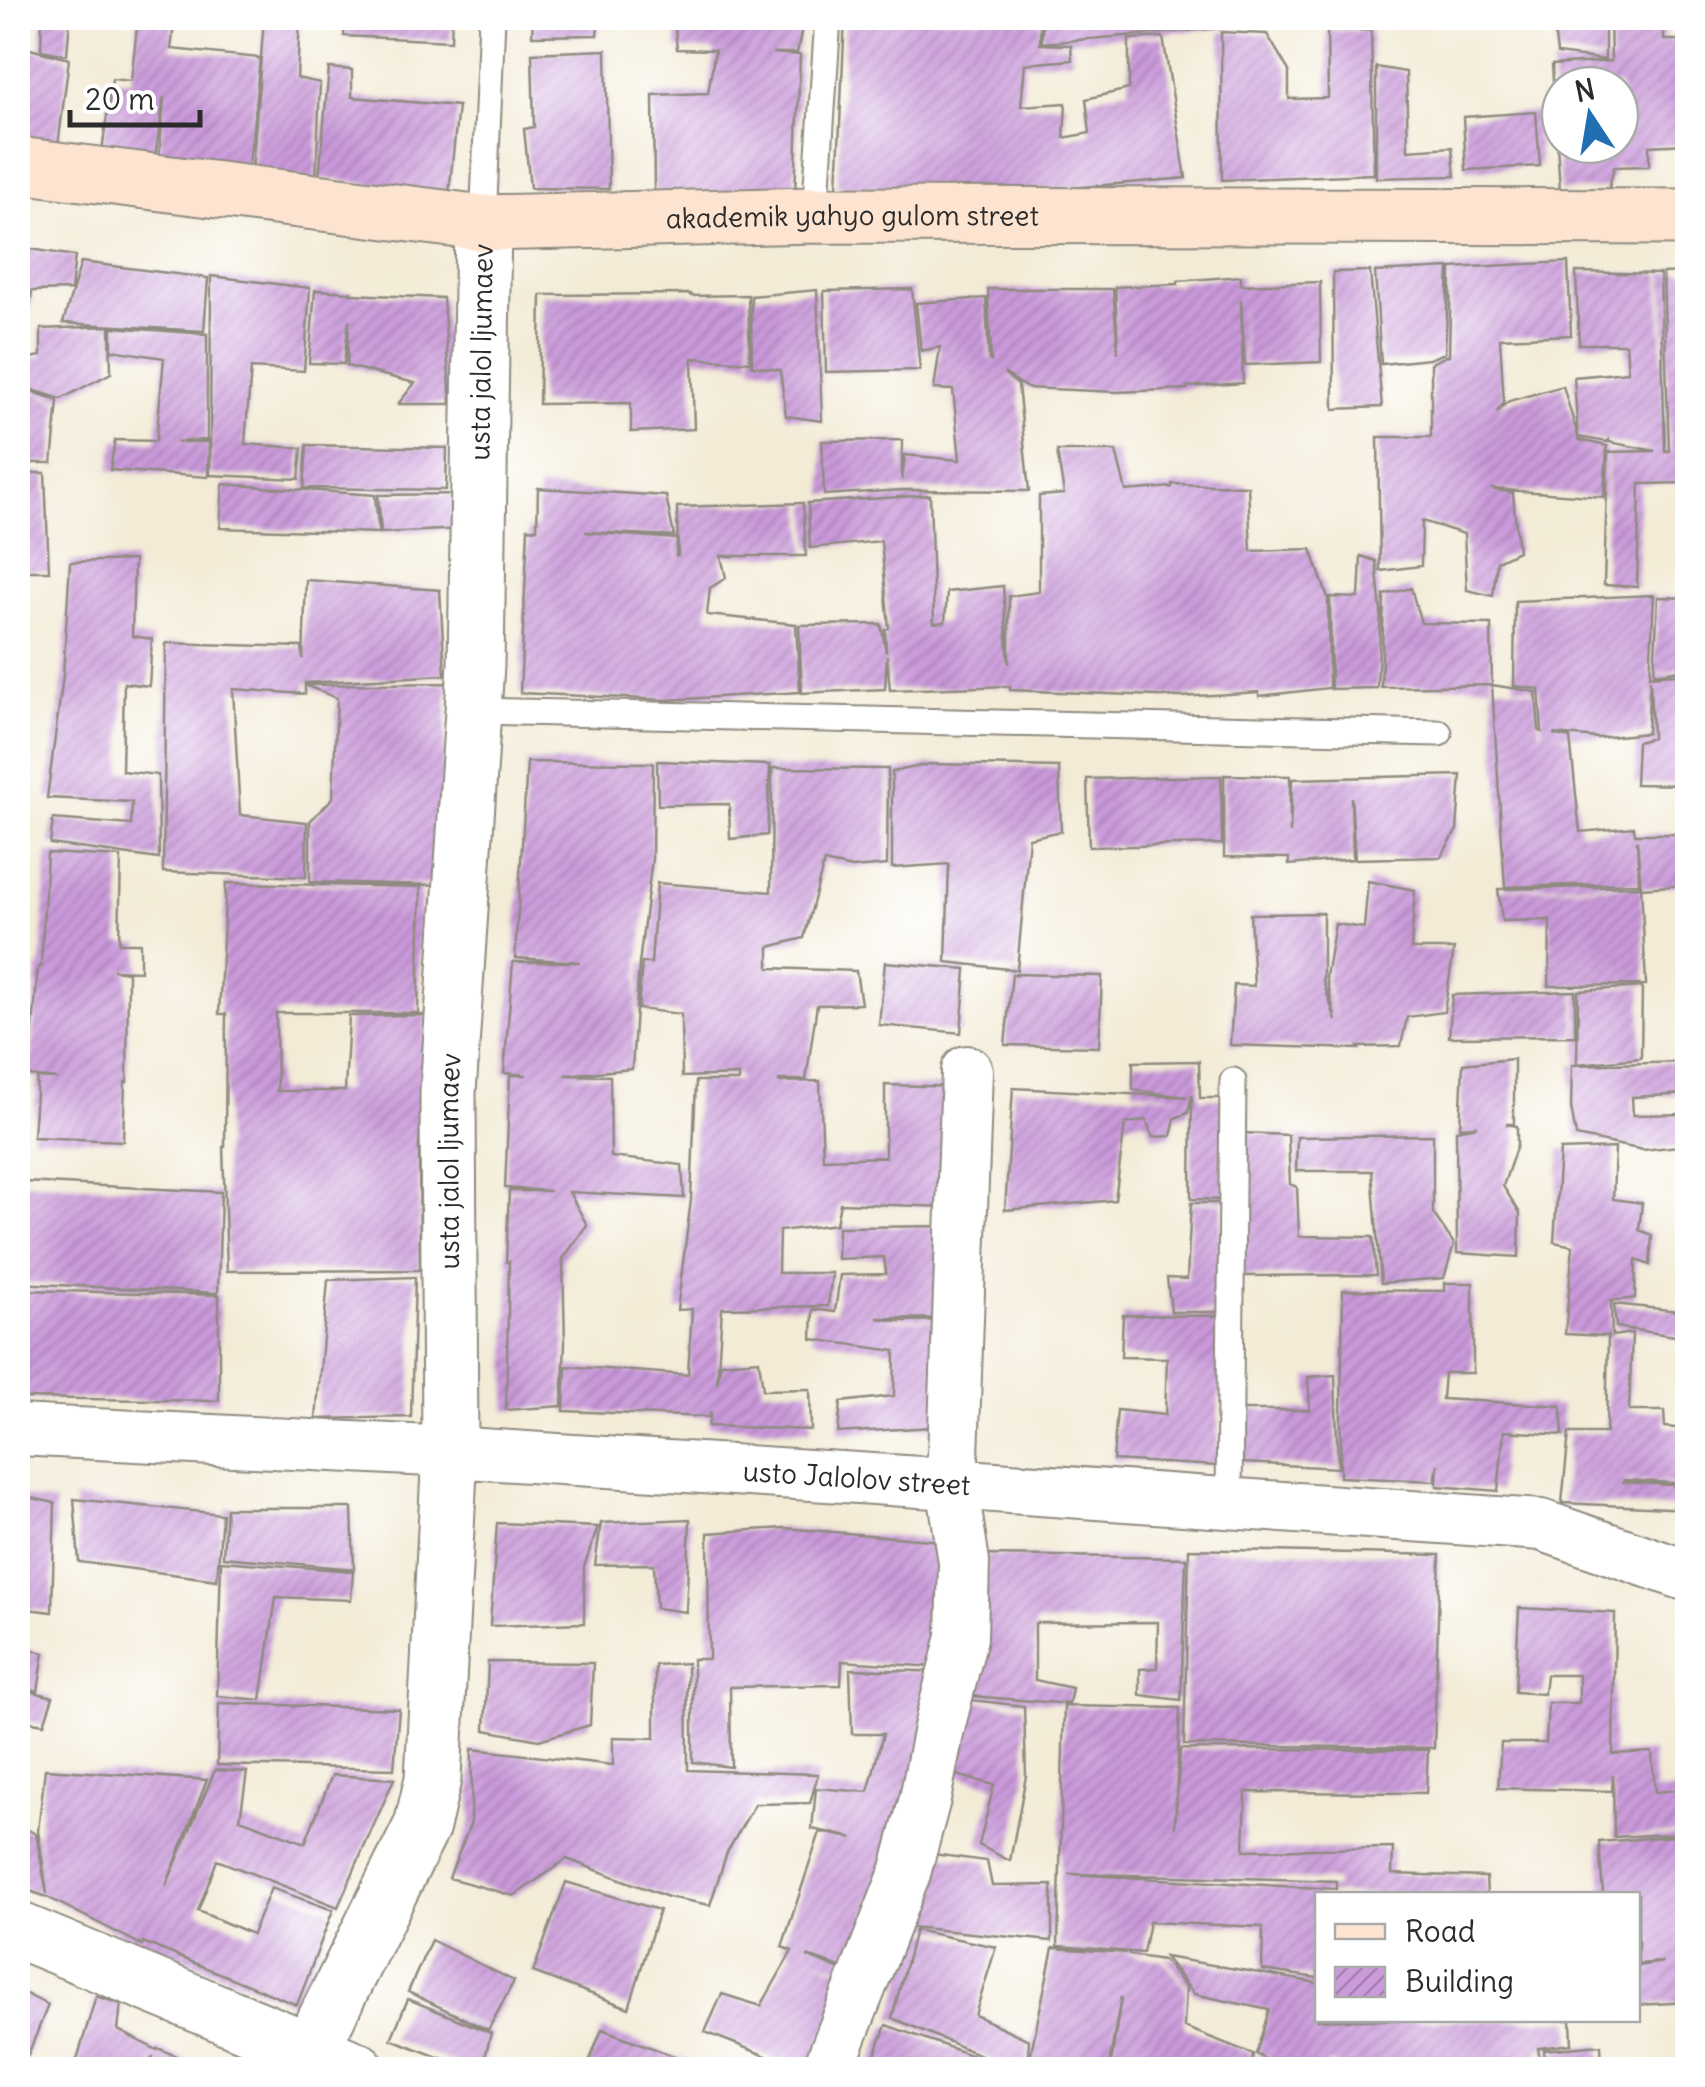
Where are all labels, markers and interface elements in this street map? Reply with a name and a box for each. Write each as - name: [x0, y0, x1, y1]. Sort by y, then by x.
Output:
- scale bar: [70, 65, 200, 127]
- north arrow: [1540, 65, 1640, 165]
- text: N: [1572, 71, 1598, 110]
- text: 20 m: [85, 80, 155, 118]
- street label: akademik yahyo gulom street: [665, 197, 1039, 237]
- street label: usta jalol ljumaev: [461, 244, 501, 461]
- street label: usta jalol ljumaev: [430, 1052, 469, 1270]
- street label: usto Jalolov street: [742, 1453, 972, 1503]
- legend: [1315, 1892, 1640, 2022]
- text: Road: [1405, 1912, 1475, 1950]
- text: Building: [1405, 1962, 1514, 2000]

